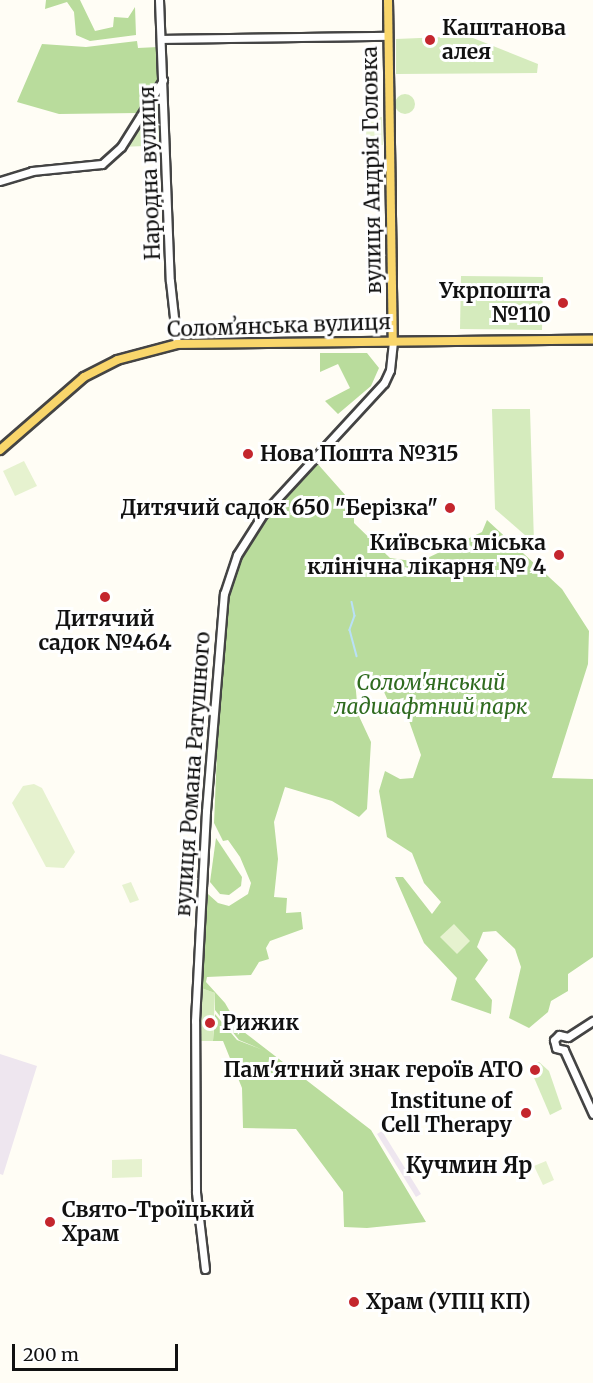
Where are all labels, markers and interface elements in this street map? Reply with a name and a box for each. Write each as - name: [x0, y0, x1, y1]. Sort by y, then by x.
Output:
- place label: Каштанова алея: [442, 15, 566, 65]
- marker: Каштанова алея: [423, 33, 437, 47]
- street label: вулиця Андрія Головка: [357, 46, 387, 294]
- street label: Народна вулиця: [134, 85, 166, 261]
- place label: Укрпошта №110: [439, 278, 551, 328]
- marker: Укрпошта №110: [556, 296, 570, 310]
- street label: Соломʼянська вулиця: [167, 309, 391, 343]
- place label: Нова Пошта №315: [260, 441, 459, 467]
- marker: Нова Пошта №315: [241, 447, 255, 461]
- place label: Дитячий садок 650 "Берізка": [121, 495, 438, 521]
- marker: Дитячий садок 650 "Берізка": [443, 501, 457, 515]
- place label: Київська міська клінічна лікарня № 4: [307, 530, 546, 580]
- marker: Київська міська клінічна лікарня № 4: [550, 546, 568, 564]
- marker: Дитячий садок №464: [98, 590, 112, 604]
- place label: Дитячий садок №464: [38, 606, 172, 656]
- street label: вулиця Романа Ратушного: [170, 631, 216, 917]
- park label: Солом'янський ладшафтний парк: [334, 670, 528, 720]
- place label: Рижик: [222, 1010, 299, 1036]
- marker: Рижик: [203, 1016, 217, 1030]
- place label: Пам'ятний знак героїв АТО: [224, 1057, 523, 1083]
- marker: Пам'ятний знак героїв АТО: [528, 1063, 542, 1077]
- place label: Institune of Cell Therapy: [382, 1088, 512, 1138]
- marker: Institune of Cell Therapy: [517, 1104, 535, 1122]
- district label: Кучмин Яр: [406, 1153, 532, 1179]
- place label: Свято-Троїцький Храм: [62, 1197, 254, 1247]
- marker: Свято-Троїцький Храм: [43, 1215, 57, 1229]
- place label: Храм (УПЦ КП): [366, 1289, 531, 1315]
- marker: Храм (УПЦ КП): [347, 1295, 361, 1309]
- scale bar: [15, 1332, 182, 1370]
- text: 200 m: [23, 1343, 79, 1366]

